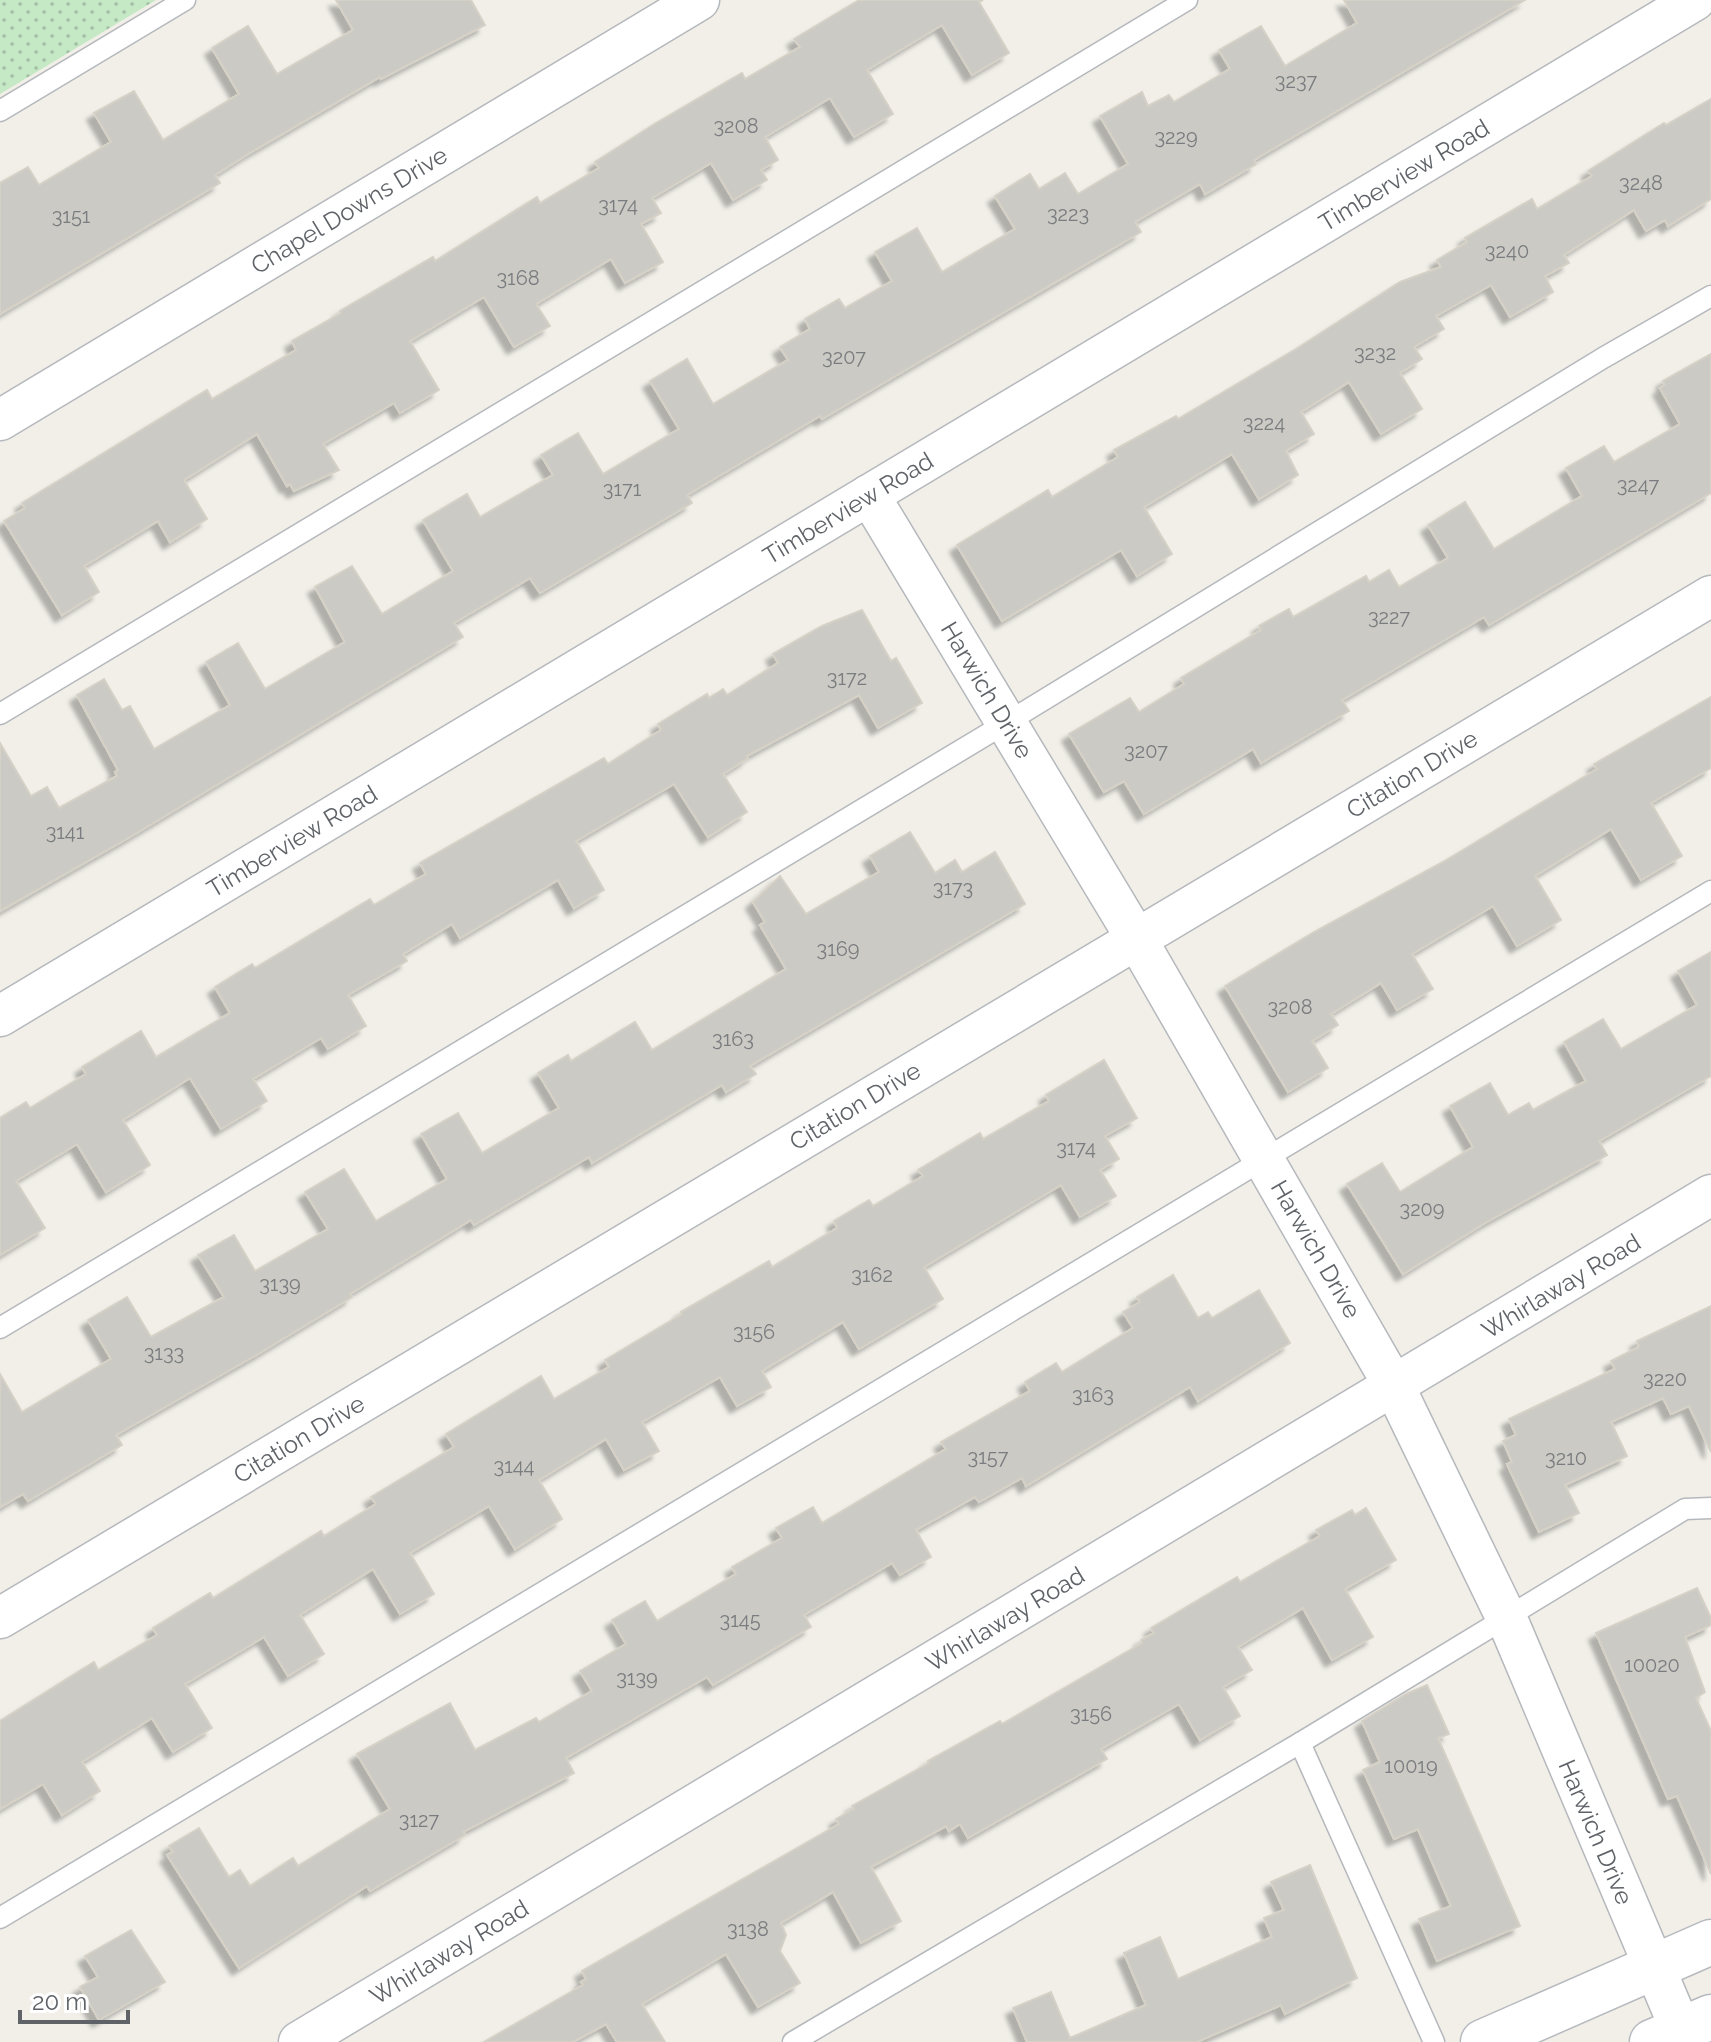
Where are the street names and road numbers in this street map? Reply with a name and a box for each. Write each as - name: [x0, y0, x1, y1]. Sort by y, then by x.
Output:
- street label: Timberview Road: [1314, 113, 1494, 237]
- street label: Chapel Downs Drive: [246, 140, 452, 280]
- street label: Timberview Road: [758, 446, 938, 570]
- street label: Harwich Drive: [935, 616, 1039, 764]
- street label: Citation Drive: [1341, 724, 1483, 824]
- street label: Timberview Road: [202, 779, 382, 903]
- street label: Citation Drive: [784, 1056, 926, 1156]
- street label: Harwich Drive: [1265, 1175, 1367, 1323]
- street label: Whirlaway Road: [1476, 1227, 1646, 1345]
- street label: Citation Drive: [228, 1389, 370, 1489]
- street label: Whirlaway Road: [920, 1560, 1090, 1678]
- street label: Harwich Drive: [1552, 1755, 1640, 1909]
- street label: Whirlaway Road: [364, 1893, 534, 2011]

